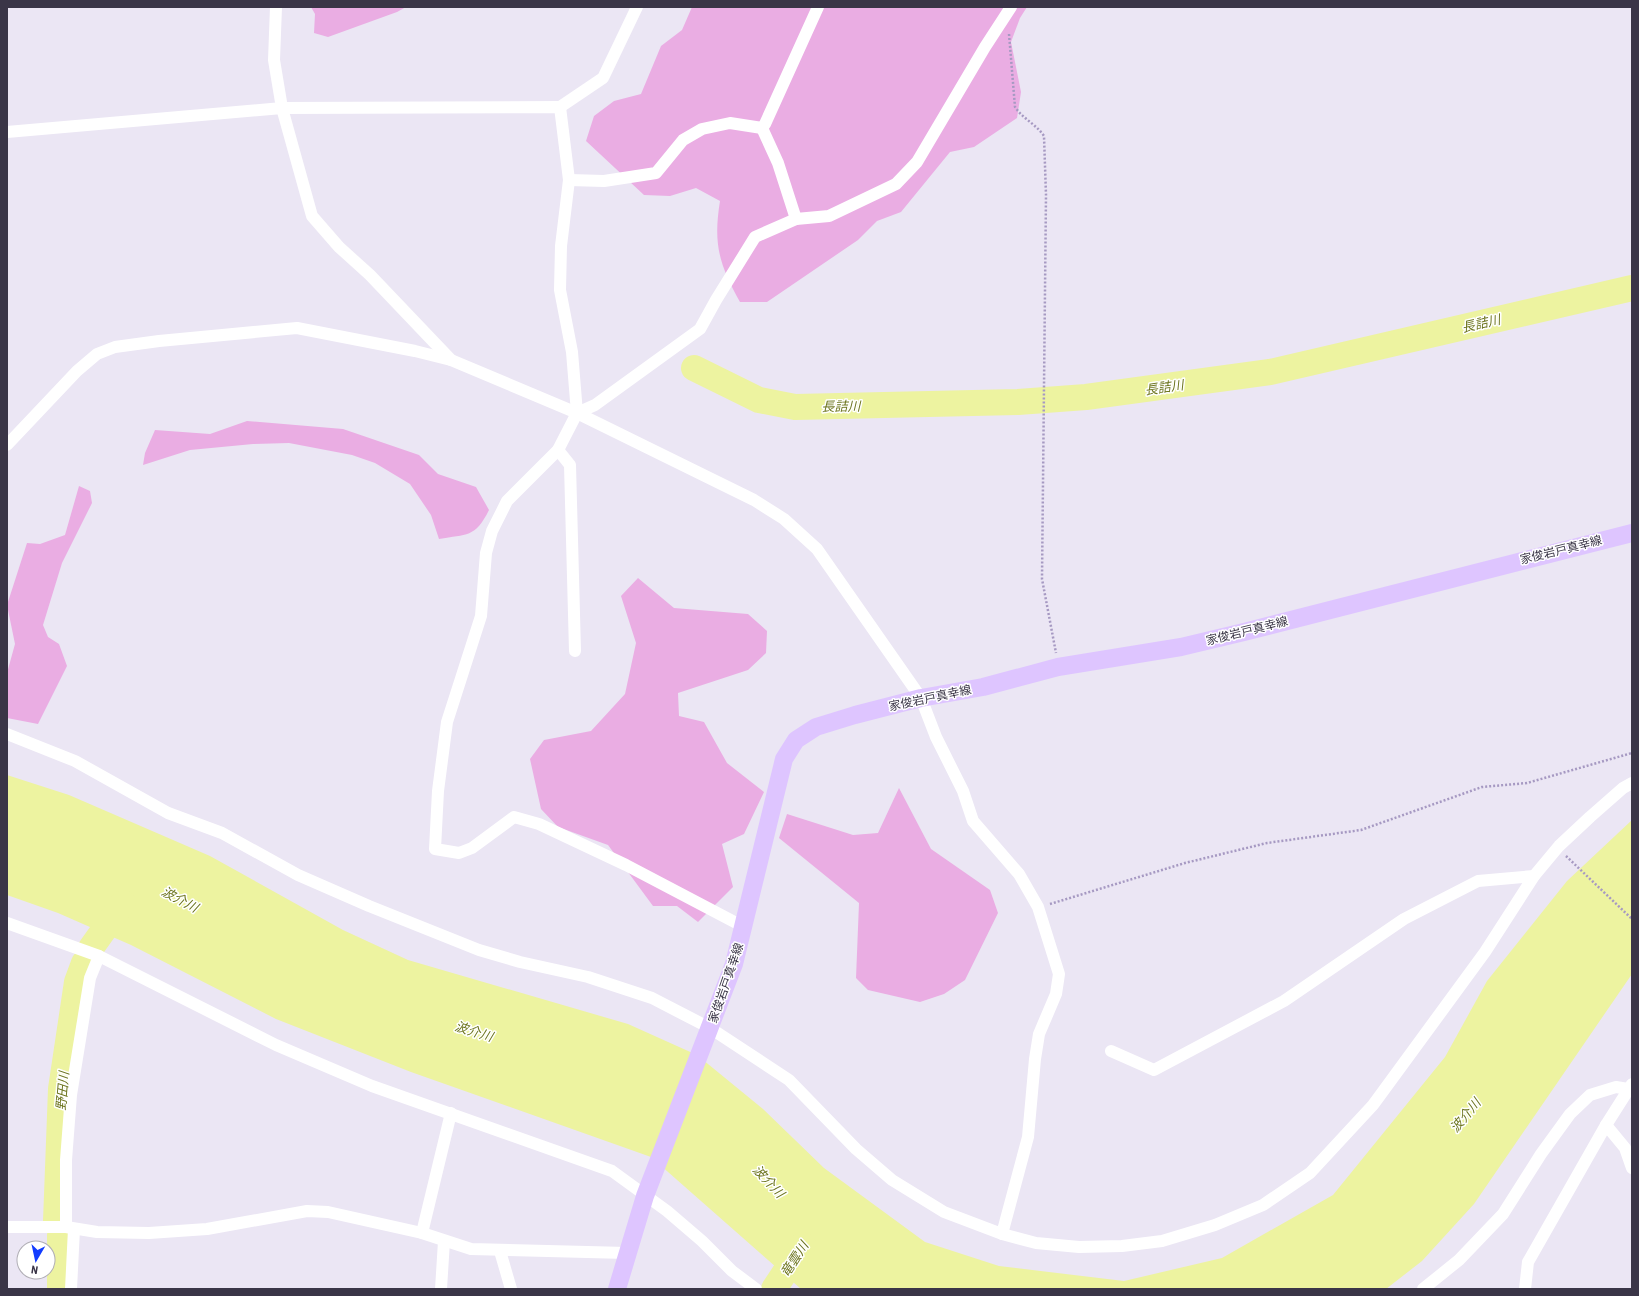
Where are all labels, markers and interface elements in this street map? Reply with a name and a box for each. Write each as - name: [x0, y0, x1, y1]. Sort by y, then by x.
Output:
- water label: 長詰川: [1460, 311, 1504, 335]
- water label: 長詰川: [1144, 377, 1186, 398]
- water label: 長詰川: [821, 399, 863, 414]
- street label: 家俊岩戸真幸線: [1519, 533, 1603, 567]
- street label: 家俊岩戸真幸線: [1205, 614, 1289, 648]
- street label: 家俊岩戸真幸線: [887, 682, 973, 714]
- water label: 波介川: [159, 884, 202, 916]
- street label: 家俊岩戸真幸線: [706, 941, 746, 1025]
- water label: 波介川: [453, 1019, 497, 1045]
- water label: 野田川: [53, 1069, 72, 1111]
- water label: 波介川: [1447, 1094, 1485, 1135]
- water label: 波介川: [750, 1162, 789, 1202]
- water label: 竜雲川: [778, 1237, 812, 1280]
- north arrow: [16, 1240, 56, 1280]
- text: N: [30, 1262, 39, 1276]

